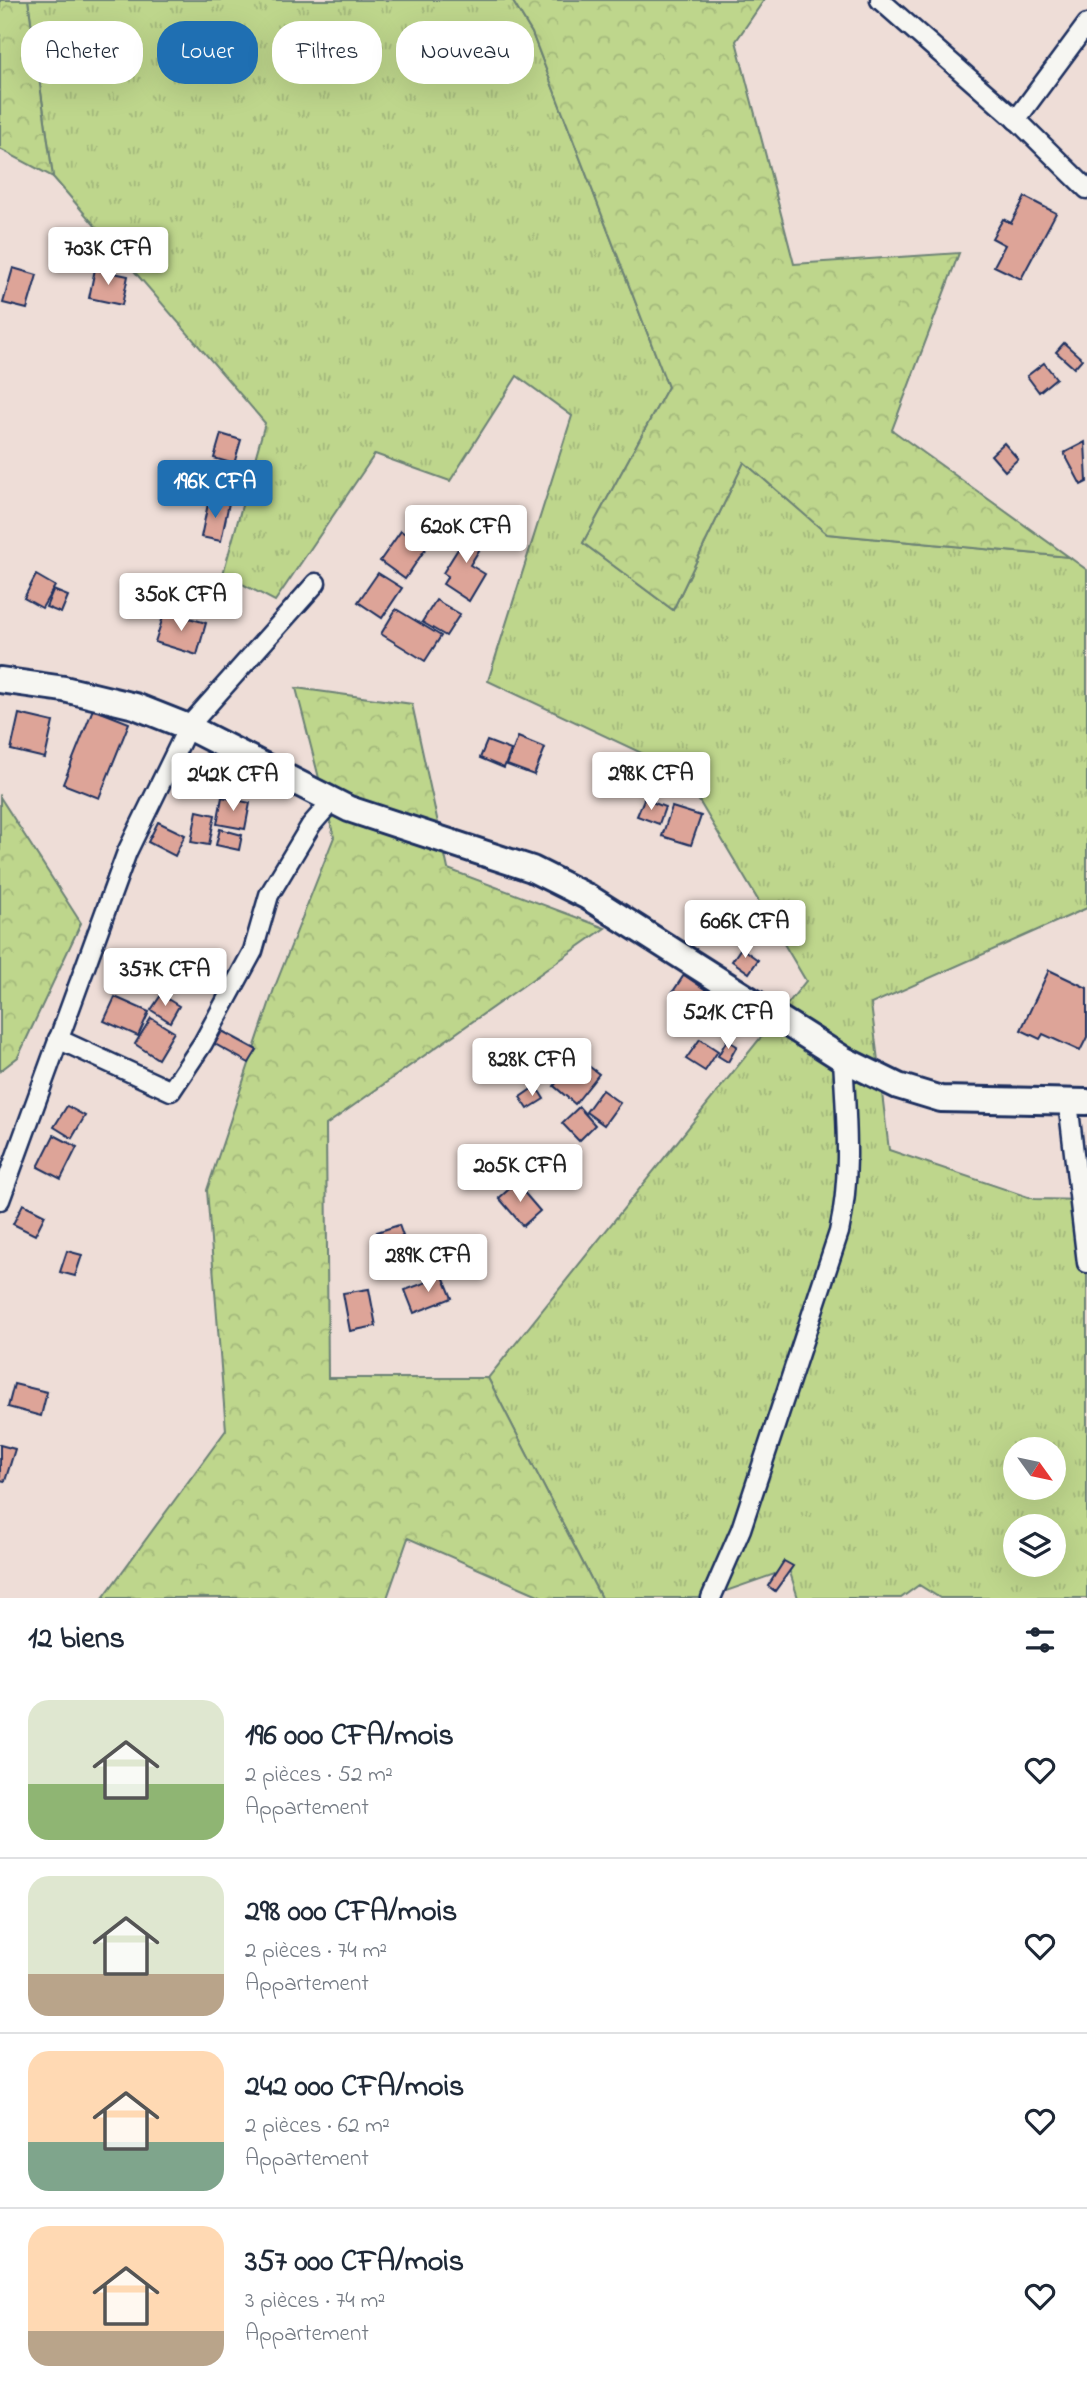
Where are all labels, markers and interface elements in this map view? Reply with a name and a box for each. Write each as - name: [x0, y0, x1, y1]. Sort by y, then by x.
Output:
- chip: Acheter: [21, 21, 143, 84]
- chip: Louer: [157, 21, 258, 84]
- chip: Filtres: [272, 21, 382, 84]
- chip: Nouveau: [396, 21, 534, 84]
- pin: 703K CFA: [36, 228, 180, 287]
- text: 703K CFA: [64, 233, 152, 266]
- pin: 196K CFA: [143, 461, 287, 520]
- text: 196K CFA: [174, 466, 256, 499]
- pin: 620K CFA: [394, 505, 538, 565]
- text: 620K CFA: [421, 511, 511, 544]
- pin: 350K CFA: [109, 574, 253, 633]
- text: 350K CFA: [135, 579, 227, 612]
- pin: 298K CFA: [579, 752, 723, 812]
- pin: 242K CFA: [161, 754, 305, 813]
- text: 298K CFA: [608, 758, 694, 791]
- text: 242K CFA: [188, 759, 278, 792]
- pin: 606K CFA: [673, 900, 817, 960]
- text: 606K CFA: [701, 906, 789, 939]
- pin: 357K CFA: [93, 948, 237, 1008]
- text: 357K CFA: [120, 954, 210, 987]
- pin: 521K CFA: [656, 992, 800, 1051]
- text: 521K CFA: [683, 997, 773, 1030]
- pin: 828K CFA: [460, 1038, 604, 1098]
- text: 828K CFA: [488, 1044, 576, 1077]
- pin: 205K CFA: [448, 1144, 592, 1204]
- text: 205K CFA: [473, 1150, 567, 1183]
- pin: 289K CFA: [356, 1234, 500, 1294]
- text: 289K CFA: [385, 1240, 471, 1273]
- north arrow: [1003, 1437, 1066, 1500]
- map controls: [1003, 1437, 1066, 1577]
- button: layers: [1003, 1514, 1066, 1577]
- text: 12 biens: [28, 1618, 125, 1662]
- icon: filters: [1021, 1621, 1059, 1659]
- text: 196 000 CFA/mois: [245, 1715, 454, 1759]
- icon: home: [84, 1728, 168, 1812]
- icon: heart: [1021, 1751, 1059, 1789]
- text: 2 pièces · 52 m²: [245, 1759, 393, 1792]
- text: Appartement: [245, 1792, 369, 1825]
- text: 298 000 CFA/mois: [245, 1891, 457, 1935]
- icon: home: [84, 1904, 168, 1988]
- icon: heart: [1021, 1927, 1059, 1965]
- text: 2 pièces · 74 m²: [245, 1935, 387, 1968]
- text: Appartement: [245, 1968, 369, 2001]
- text: 242 000 CFA/mois: [245, 2066, 464, 2110]
- icon: home: [84, 2079, 168, 2163]
- icon: heart: [1021, 2102, 1059, 2140]
- text: 2 pièces · 62 m²: [245, 2110, 390, 2143]
- text: Appartement: [245, 2143, 369, 2176]
- text: 357 000 CFA/mois: [245, 2241, 464, 2285]
- icon: home: [84, 2254, 168, 2338]
- icon: heart: [1021, 2277, 1059, 2315]
- text: 3 pièces · 74 m²: [245, 2285, 385, 2318]
- text: Appartement: [245, 2318, 369, 2351]

